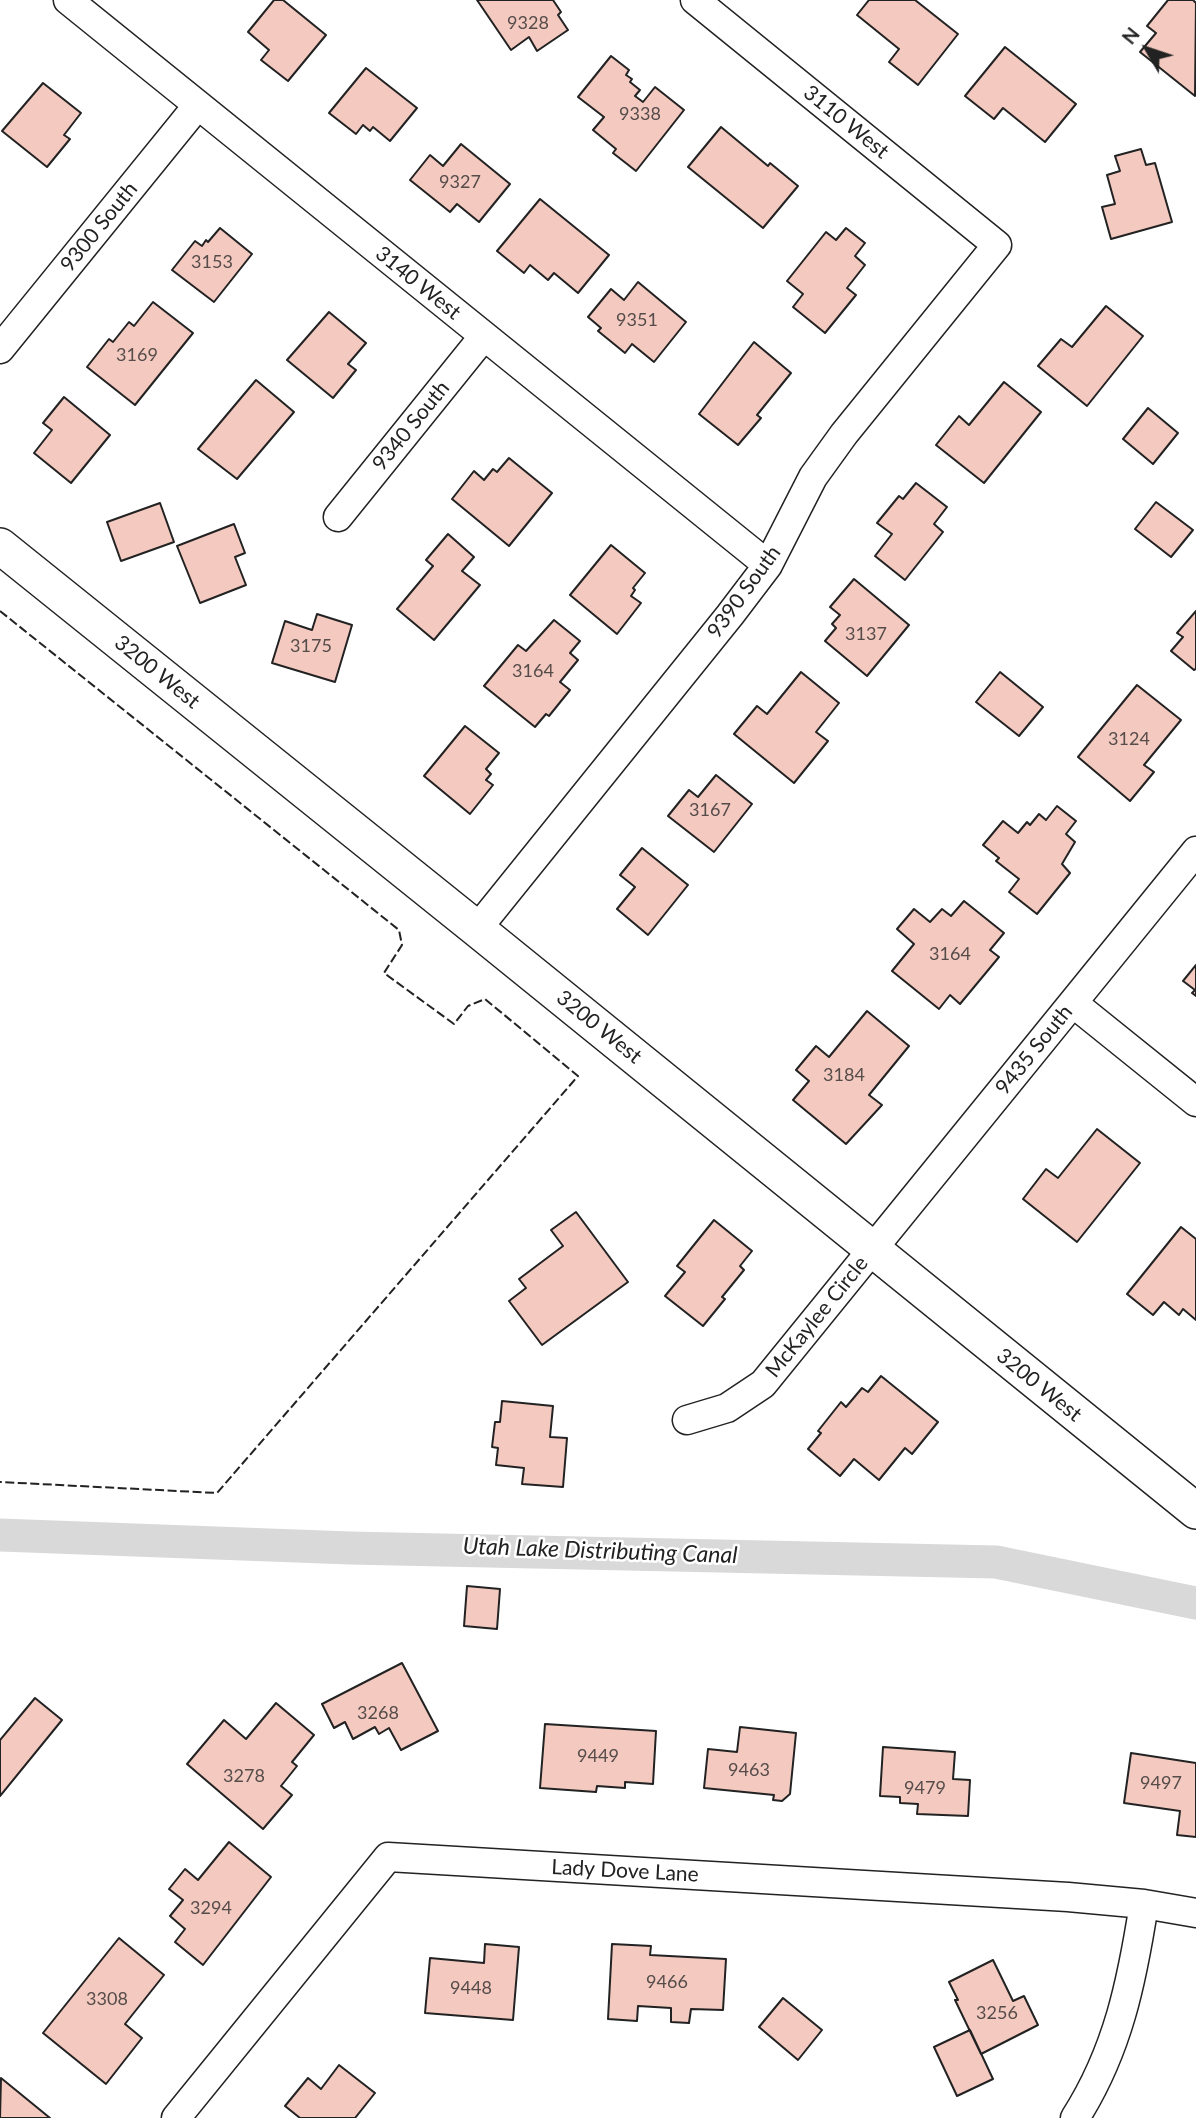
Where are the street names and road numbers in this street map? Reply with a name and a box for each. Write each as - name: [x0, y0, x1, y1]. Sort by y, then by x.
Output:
- street label: 3110 West: [798, 80, 894, 164]
- street label: 9300 South: [55, 177, 143, 277]
- street label: 3140 West: [370, 241, 466, 325]
- street label: 9340 South: [367, 376, 455, 476]
- street label: 9390 South: [702, 541, 786, 643]
- street label: 3200 West: [109, 630, 205, 714]
- street label: 3200 West: [551, 985, 647, 1069]
- street label: 9435 South: [990, 1000, 1078, 1100]
- street label: McKaylee Circle: [760, 1251, 874, 1383]
- street label: 3200 West: [991, 1343, 1087, 1427]
- street label: Lady Dove Lane: [551, 1855, 699, 1887]

